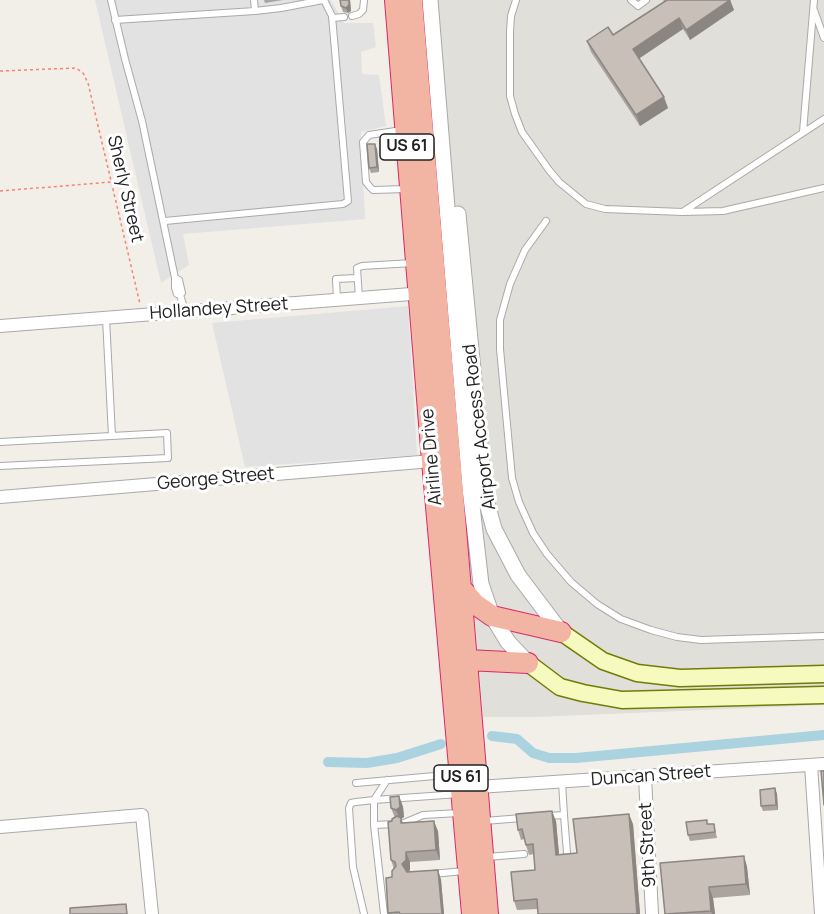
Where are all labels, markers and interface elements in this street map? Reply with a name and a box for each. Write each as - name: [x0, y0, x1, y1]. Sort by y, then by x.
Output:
- street label: Sherly Street: [102, 133, 148, 245]
- road number: US 61: [380, 134, 434, 160]
- street label: Hollandey Street: [149, 293, 289, 325]
- street label: Airport Access Road: [459, 343, 501, 511]
- street label: Airline Drive: [417, 408, 447, 506]
- street label: George Street: [156, 463, 276, 495]
- street label: Duncan Street: [590, 761, 712, 791]
- road number: US 61: [434, 765, 488, 791]
- street label: 9th Street: [635, 802, 661, 888]

